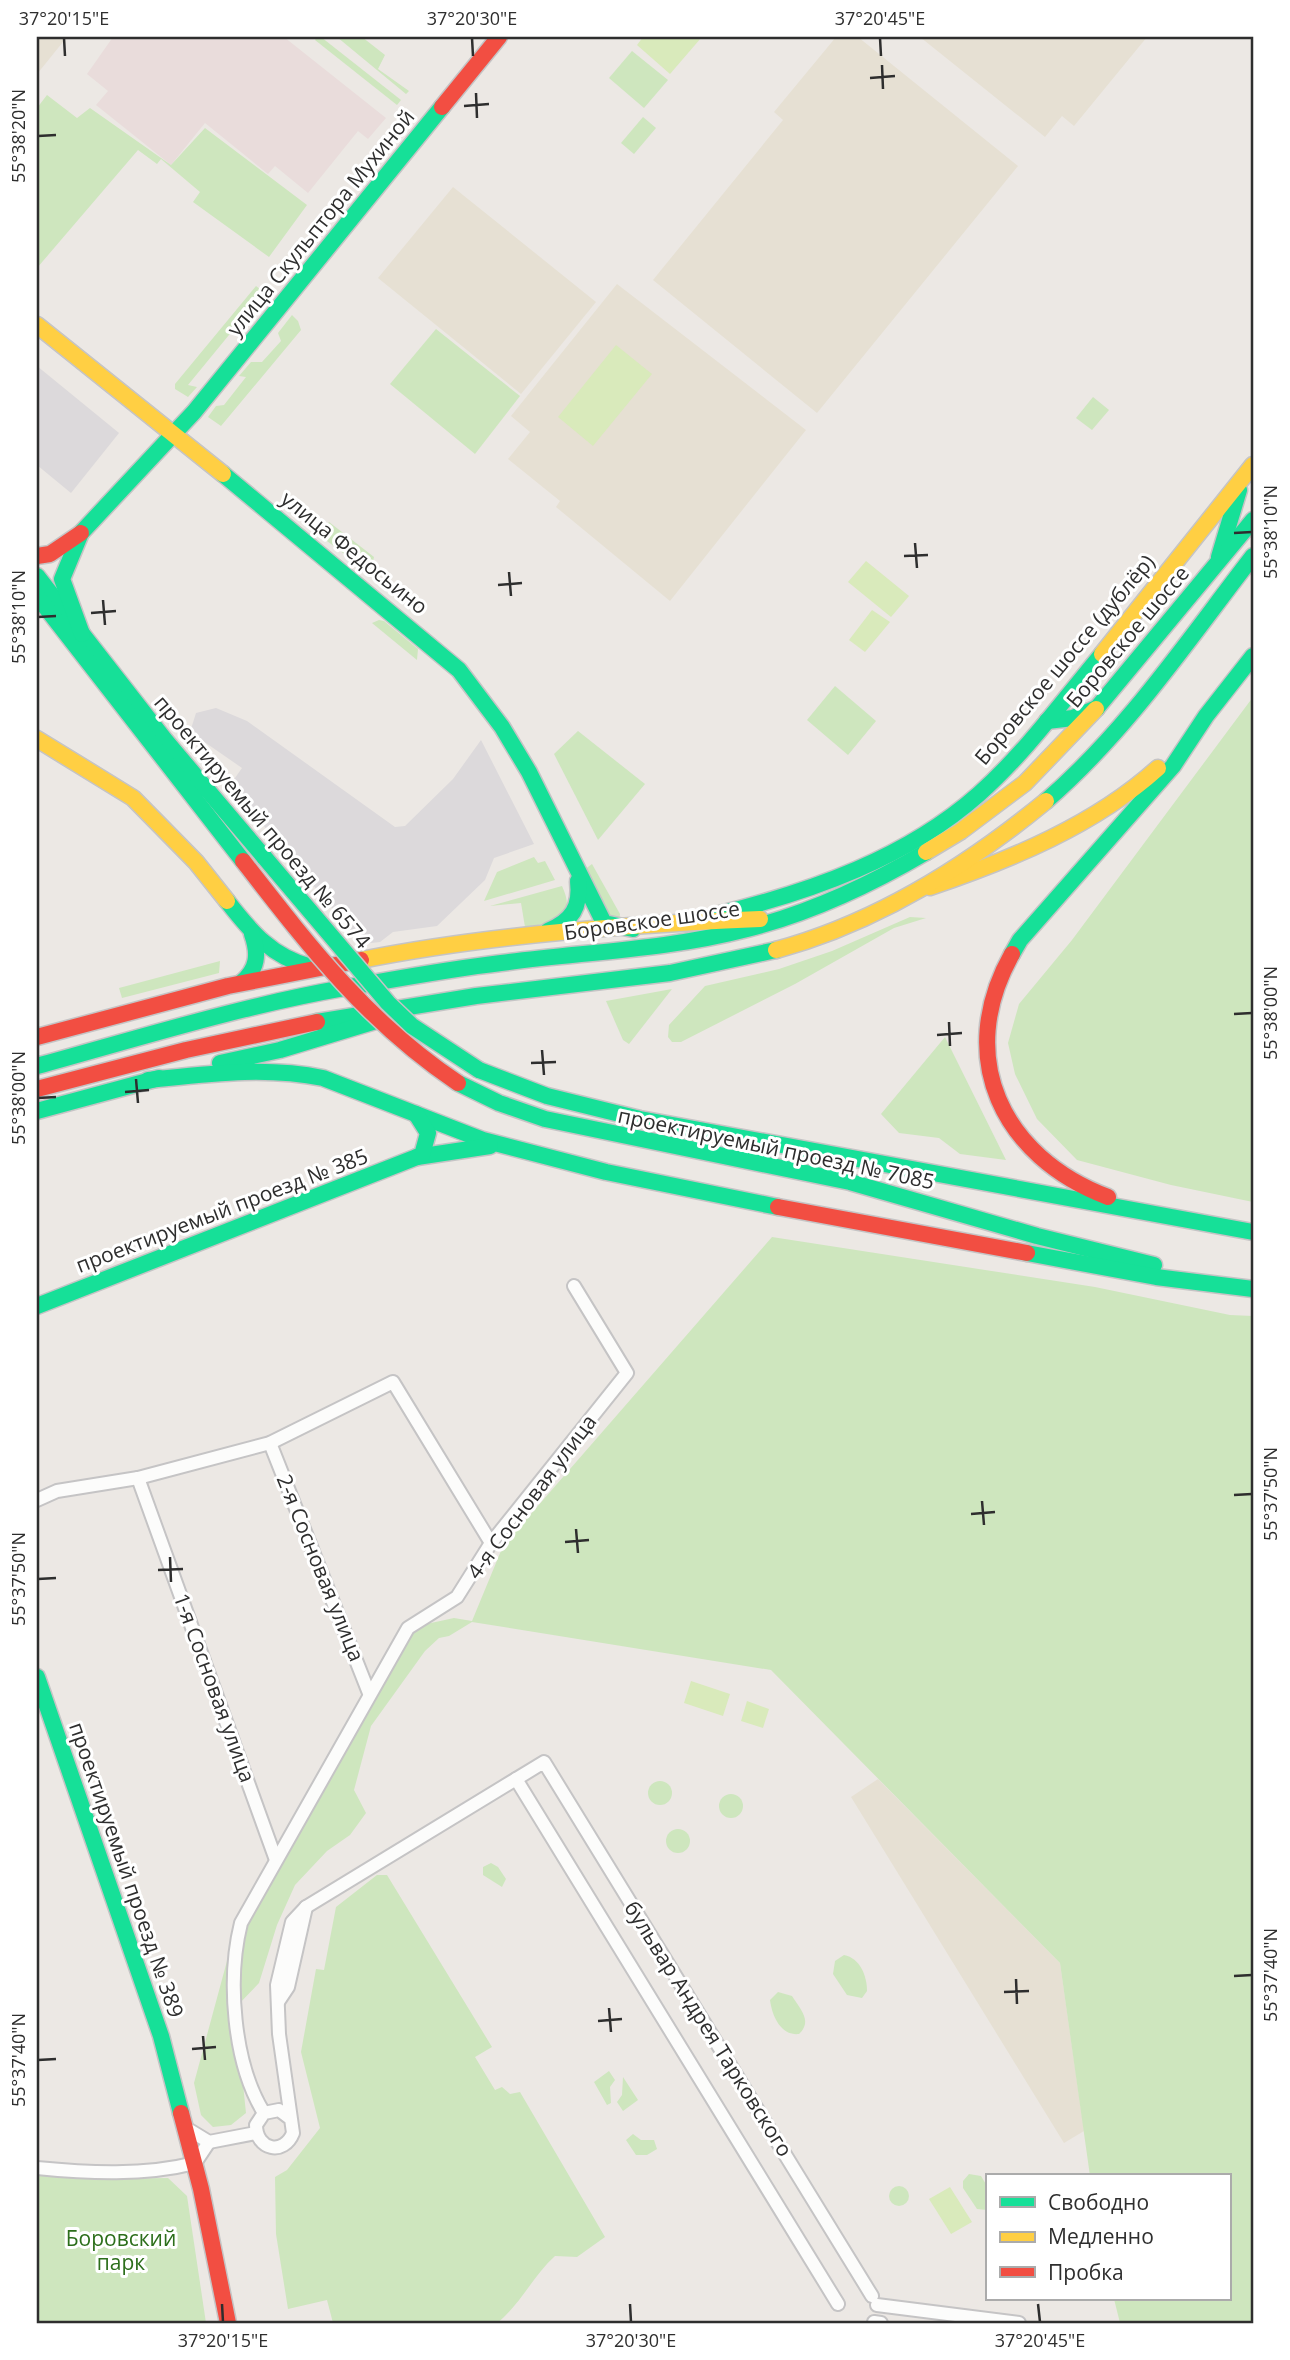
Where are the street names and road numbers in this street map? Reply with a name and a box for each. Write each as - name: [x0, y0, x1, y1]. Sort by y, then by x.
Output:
- street label: улица Скульптора Мухиной: [220, 103, 420, 341]
- street label: улица Федосьино: [275, 484, 434, 620]
- street label: Боровское шоссе (дублёр): [968, 548, 1161, 770]
- street label: Боровское шоссе: [1060, 560, 1195, 713]
- street label: проектируемый проезд № 6574: [148, 689, 377, 954]
- street label: Боровское шоссе: [562, 894, 741, 946]
- street label: проектируемый проезд № 7085: [615, 1101, 937, 1195]
- street label: проектируемый проезд № 385: [72, 1141, 372, 1279]
- street label: 4-я Сосновая улица: [460, 1408, 602, 1584]
- street label: 2-я Сосновая улица: [271, 1470, 371, 1665]
- street label: 1-я Сосновая улица: [168, 1589, 262, 1786]
- street label: проектируемый проезд № 389: [63, 1718, 191, 2021]
- street label: бульвар Андрея Тарковского: [618, 1895, 799, 2162]

